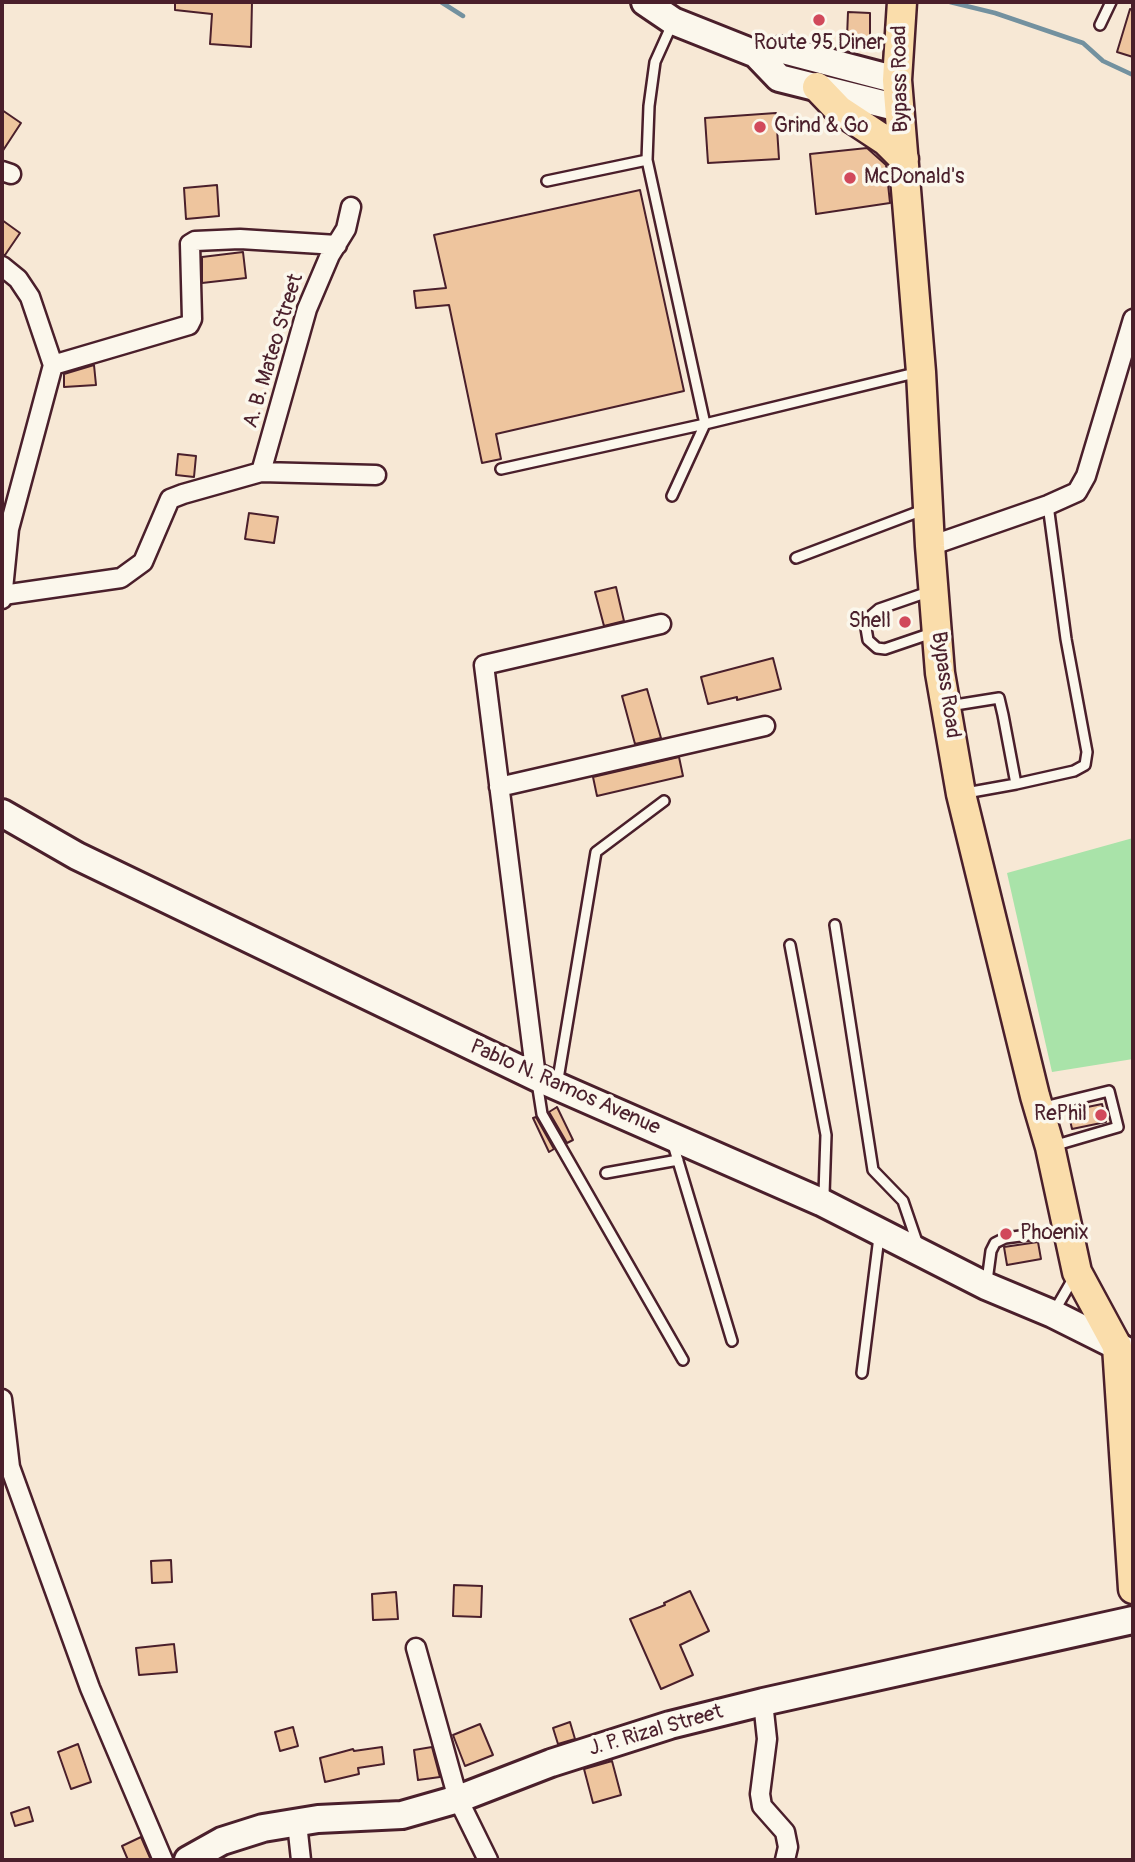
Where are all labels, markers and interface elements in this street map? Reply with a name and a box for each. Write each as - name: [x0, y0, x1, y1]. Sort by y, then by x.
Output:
- marker: Route 95 Diner: [811, 12, 827, 28]
- street label: Bypass Road: [887, 25, 915, 133]
- place label: Route 95 Diner: [754, 31, 884, 57]
- place label: Grind & Go: [774, 114, 869, 140]
- marker: Grind & Go: [752, 119, 768, 135]
- place label: McDonald's: [864, 165, 965, 191]
- marker: McDonald's: [842, 170, 858, 186]
- street label: A. B. Mateo Street: [239, 271, 309, 431]
- place label: Shell: [849, 609, 891, 635]
- marker: Shell: [897, 614, 913, 630]
- street label: Bypass Road: [925, 630, 965, 740]
- street label: Pablo N. Ramos Avenue: [466, 1035, 664, 1141]
- place label: RePhil: [1034, 1102, 1087, 1128]
- marker: RePhil: [1093, 1107, 1109, 1123]
- place label: Phoenix: [1020, 1221, 1089, 1247]
- marker: Phoenix: [998, 1226, 1014, 1242]
- street label: J. P. Rizal Street: [586, 1700, 726, 1762]

